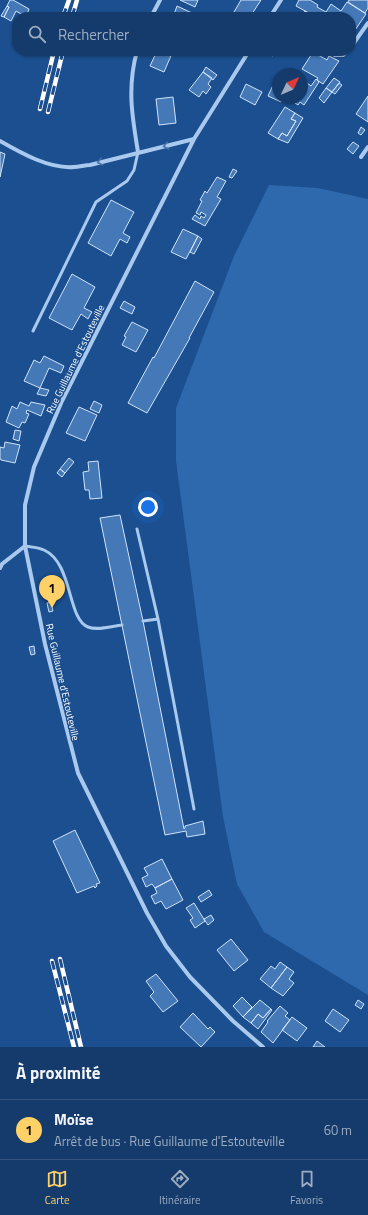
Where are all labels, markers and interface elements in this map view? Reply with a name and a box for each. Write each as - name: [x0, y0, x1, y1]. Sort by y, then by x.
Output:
- search box: [12, 12, 356, 56]
- icon: search: [26, 23, 48, 45]
- text: Rechercher: [58, 23, 129, 46]
- north arrow: [272, 68, 308, 104]
- one-way arrow: [163, 141, 169, 149]
- one-way arrow: [97, 157, 104, 166]
- street label: Rue Guillaume d'Estouteville: [42, 302, 108, 416]
- your location: [138, 497, 158, 517]
- pin: 1: [39, 575, 65, 608]
- street label: Rue Guillaume d'Estouteville: [42, 622, 83, 742]
- text: À proximité: [16, 1060, 100, 1086]
- text: Moïse: [54, 1108, 93, 1131]
- text: 1: [25, 1120, 33, 1140]
- text: 60 m: [324, 1120, 352, 1140]
- text: Arrêt de bus · Rue Guillaume d'Estouteville: [54, 1131, 285, 1151]
- tab: Carte: [45, 1168, 69, 1208]
- tab: Itinéraire: [159, 1168, 200, 1208]
- tab: Favoris: [290, 1168, 323, 1208]

